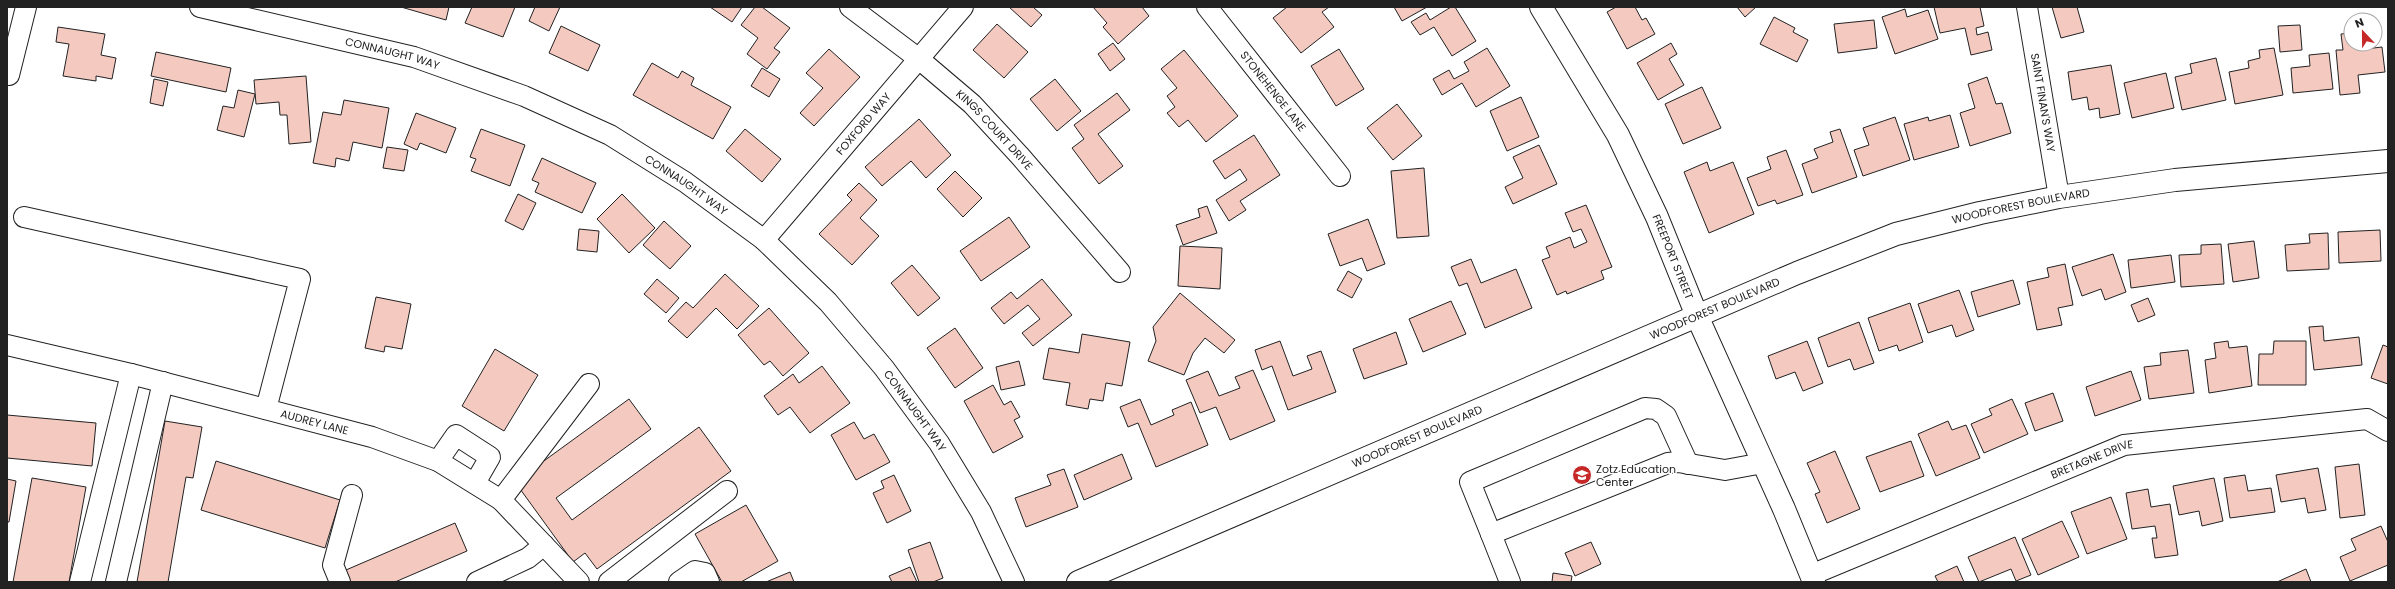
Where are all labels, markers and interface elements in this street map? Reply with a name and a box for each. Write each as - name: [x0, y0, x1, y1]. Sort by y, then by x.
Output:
- north arrow: [2343, 12, 2383, 52]
- text: N: [2352, 14, 2366, 32]
- street label: CONNAUGHT WAY: [344, 33, 442, 74]
- street label: STONEHENGE LANE: [1237, 48, 1310, 135]
- street label: SAINT FINAN'S WAY: [2027, 52, 2059, 154]
- street label: KINGS COURT DRIVE: [953, 86, 1037, 173]
- street label: FOXFORD WAY: [832, 89, 895, 158]
- street label: CONNAUGHT WAY: [642, 151, 731, 219]
- street label: WOODFOREST BOULEVARD: [1950, 185, 2091, 228]
- street label: FREEPORT STREET: [1649, 212, 1697, 302]
- street label: WOODFOREST BOULEVARD: [1647, 273, 1783, 343]
- street label: CONNAUGHT WAY: [880, 367, 951, 455]
- street label: WOODFOREST BOULEVARD: [1349, 401, 1485, 471]
- street label: AUDREY LANE: [279, 405, 350, 439]
- street label: BRETAGNE DRIVE: [2048, 436, 2134, 483]
- place label: Zotz Education Center: [1596, 461, 1676, 490]
- school or university icon: Zotz Education Center: [1571, 464, 1593, 486]

